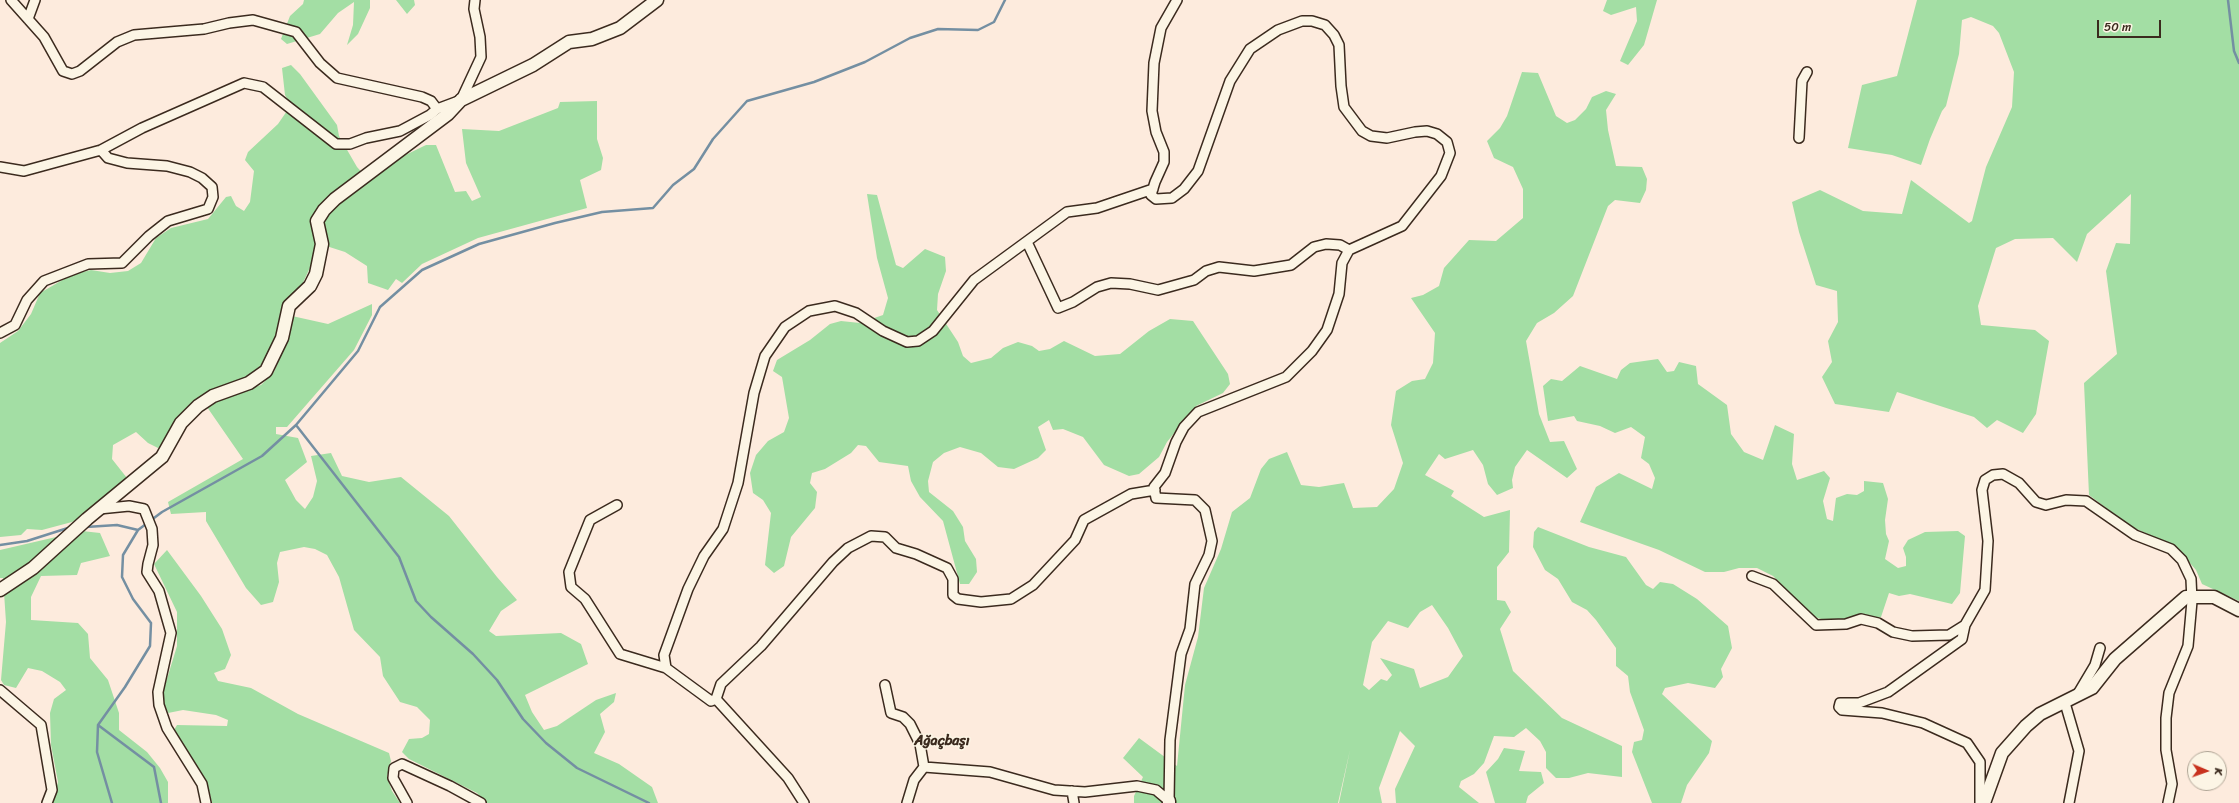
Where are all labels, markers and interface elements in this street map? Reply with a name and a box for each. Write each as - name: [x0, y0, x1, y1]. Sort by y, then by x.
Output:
- scale bar: [2099, 12, 2163, 38]
- text: 50 m: [2104, 16, 2131, 38]
- district label: Ağaçbaşı: [914, 733, 970, 749]
- north arrow: [2187, 751, 2227, 791]
- text: K: [2209, 768, 2228, 775]

